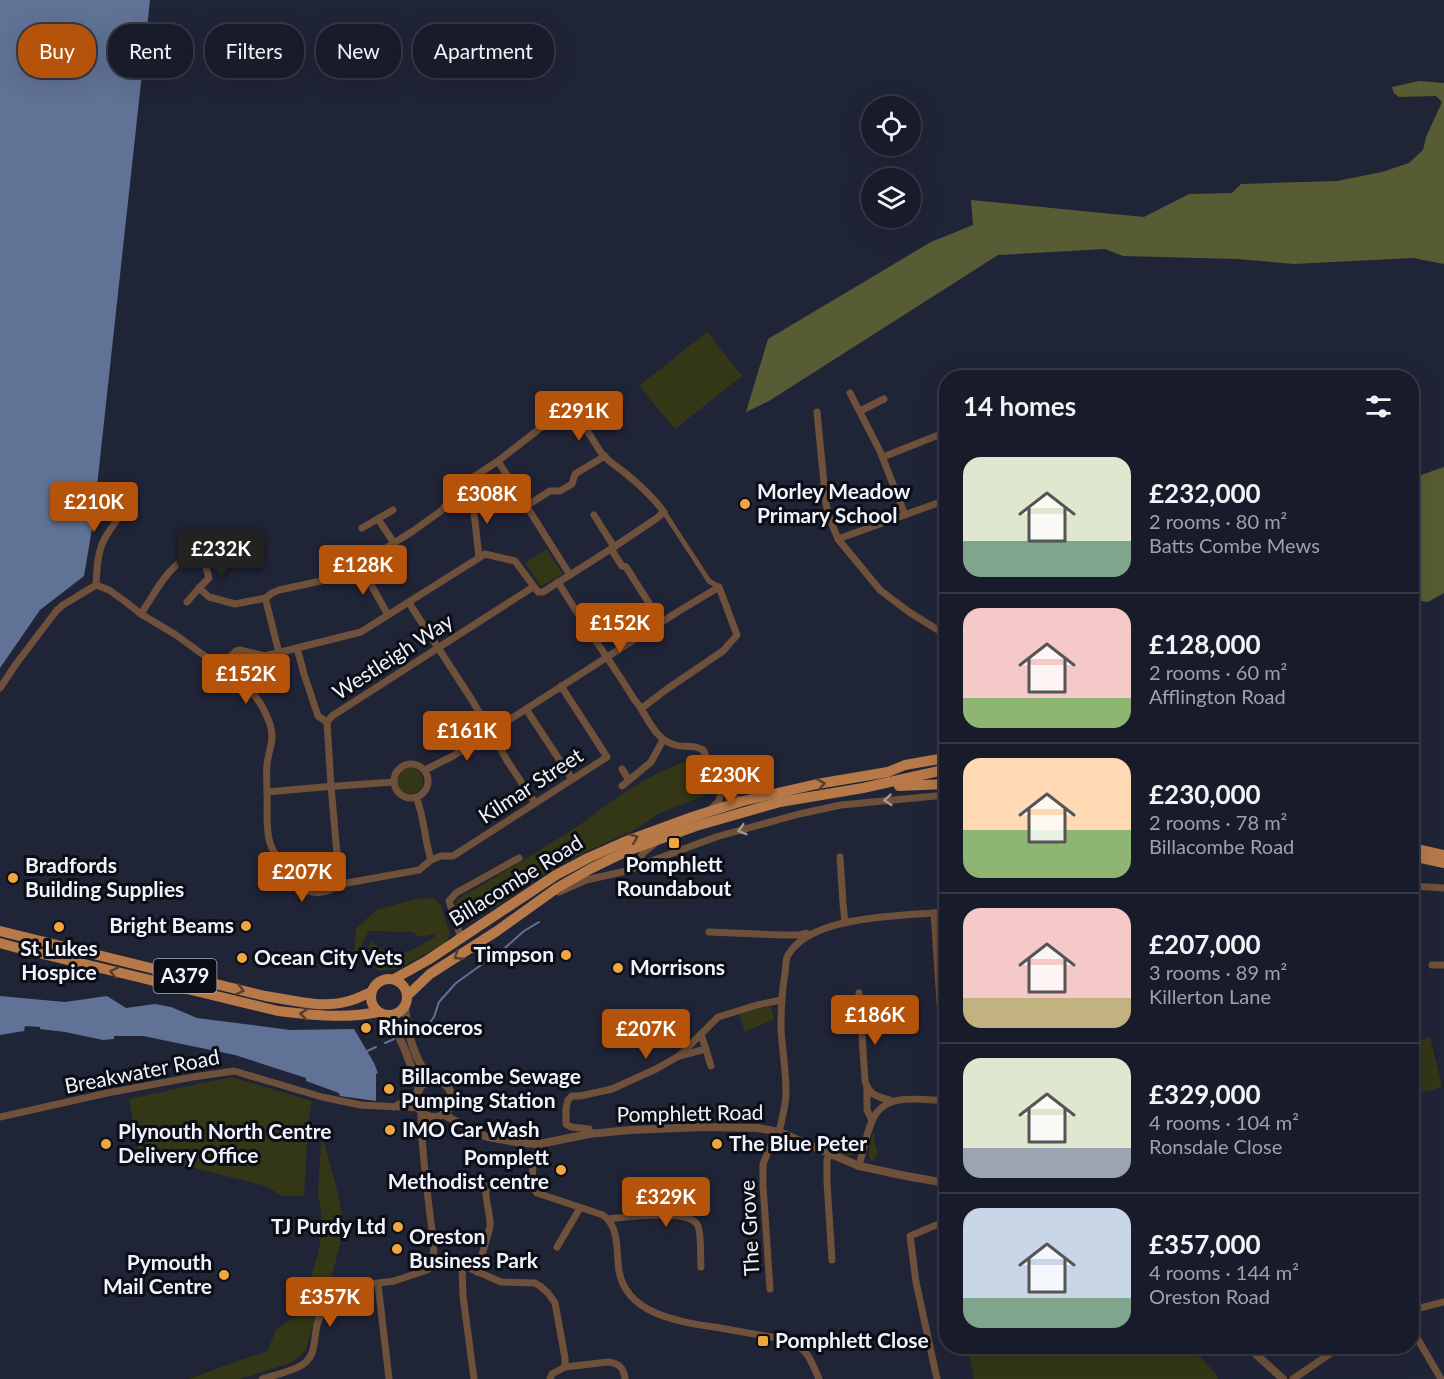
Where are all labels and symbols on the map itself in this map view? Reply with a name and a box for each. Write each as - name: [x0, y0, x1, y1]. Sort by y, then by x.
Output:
- pin: £291K: [537, 391, 621, 442]
- pin: £308K: [445, 474, 529, 525]
- place label: Morley Meadow Primary School: [757, 478, 910, 527]
- pin: £210K: [52, 482, 136, 533]
- marker: Morley Meadow Primary School: [738, 497, 752, 511]
- pin: £232K: [179, 529, 263, 580]
- pin: £128K: [321, 545, 405, 596]
- pin: £152K: [578, 603, 662, 654]
- street label: Westleigh Way: [327, 607, 457, 704]
- pin: £152K: [204, 654, 288, 705]
- pin: £161K: [425, 711, 509, 762]
- street label: Kilmar Street: [473, 741, 587, 828]
- pin: £230K: [688, 755, 772, 806]
- one-way arrow: [817, 778, 826, 790]
- one-way arrow: [884, 793, 893, 806]
- one-way arrow: [737, 823, 748, 835]
- street label: Billacombe Road: [444, 829, 587, 931]
- one-way arrow: [628, 833, 639, 845]
- marker: Pomphlett Roundabout: [667, 836, 681, 850]
- place label: Pomphlett Roundabout: [617, 851, 732, 900]
- place label: Bradfords Building Supplies: [25, 852, 184, 901]
- pin: £207K: [260, 852, 344, 903]
- marker: Bradfords Building Supplies: [6, 871, 20, 885]
- place label: Bright Beams: [109, 912, 234, 937]
- marker: Bright Beams: [239, 919, 253, 933]
- marker: St Lukes Hospice: [52, 920, 66, 934]
- place label: St Lukes Hospice: [20, 935, 98, 984]
- place label: Timpson: [474, 941, 554, 966]
- place label: Ocean City Vets: [254, 944, 403, 969]
- marker: Timpson: [559, 948, 573, 962]
- one-way arrow: [454, 949, 465, 960]
- marker: Ocean City Vets: [235, 951, 249, 965]
- place label: Morrisons: [630, 954, 725, 979]
- road number: A379: [154, 959, 216, 993]
- marker: Morrisons: [611, 961, 625, 975]
- one-way arrow: [109, 966, 119, 979]
- one-way arrow: [235, 982, 245, 995]
- pin: £186K: [833, 995, 917, 1046]
- one-way arrow: [300, 1008, 309, 1021]
- pin: £207K: [604, 1009, 688, 1060]
- place label: Rhinoceros: [378, 1014, 482, 1039]
- marker: Rhinoceros: [359, 1021, 373, 1035]
- street label: Breakwater Road: [62, 1043, 221, 1098]
- place label: Billacombe Sewage Pumping Station: [401, 1063, 581, 1112]
- marker: Billacombe Sewage Pumping Station: [382, 1082, 396, 1096]
- street label: Pomphlett Road: [616, 1099, 764, 1126]
- place label: IMO Car Wash: [402, 1116, 540, 1141]
- place label: Plynouth North Centre Delivery Office: [118, 1118, 331, 1167]
- marker: IMO Car Wash: [383, 1123, 397, 1137]
- place label: The Blue Peter: [729, 1130, 867, 1155]
- marker: Plynouth North Centre Delivery Office: [99, 1137, 113, 1151]
- marker: The Blue Peter: [710, 1137, 724, 1151]
- place label: Pomplett Methodist centre: [388, 1144, 549, 1193]
- marker: Pomplett Methodist centre: [554, 1163, 568, 1177]
- pin: £329K: [624, 1177, 708, 1228]
- street label: The Grove: [734, 1179, 763, 1277]
- place label: TJ Purdy Ltd: [271, 1213, 386, 1238]
- marker: TJ Purdy Ltd: [391, 1220, 405, 1234]
- place label: Oreston Business Park: [409, 1223, 539, 1272]
- marker: Oreston Business Park: [390, 1242, 404, 1256]
- place label: Pymouth Mail Centre: [103, 1249, 212, 1298]
- marker: Pymouth Mail Centre: [217, 1268, 231, 1282]
- pin: £357K: [288, 1277, 372, 1328]
- place label: Pomphlett Close: [775, 1327, 929, 1352]
- marker: Pomphlett Close: [756, 1334, 770, 1348]

